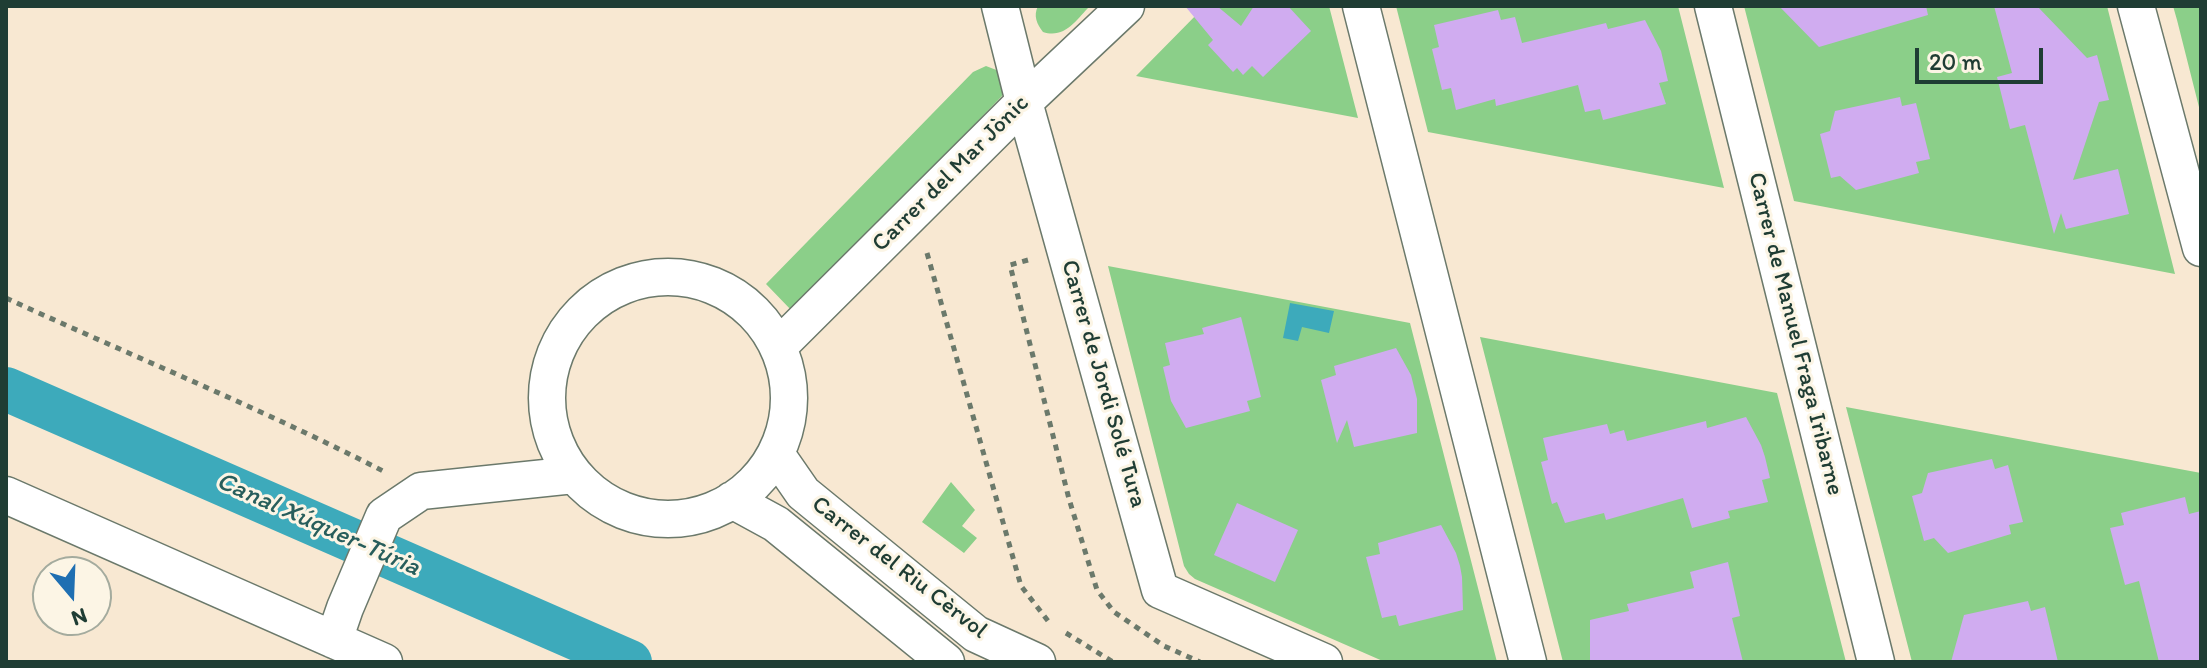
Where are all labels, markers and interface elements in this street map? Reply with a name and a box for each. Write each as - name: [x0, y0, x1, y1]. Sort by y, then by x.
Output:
- scale bar: [1919, 32, 2047, 82]
- text: 20 m: [1929, 47, 1982, 76]
- street label: Carrer del Mar Jònic: [867, 90, 1035, 258]
- street label: Carrer de Manuel Fraga Iribarne: [1741, 170, 1849, 498]
- street label: Carrer de Jordi Solé Tura: [1054, 257, 1152, 511]
- water label: Canal Xúquer-Túria: [211, 466, 425, 584]
- street label: Carrer del Riu Cèrvol: [805, 490, 993, 646]
- north arrow: [32, 556, 112, 636]
- text: N: [68, 602, 91, 632]

